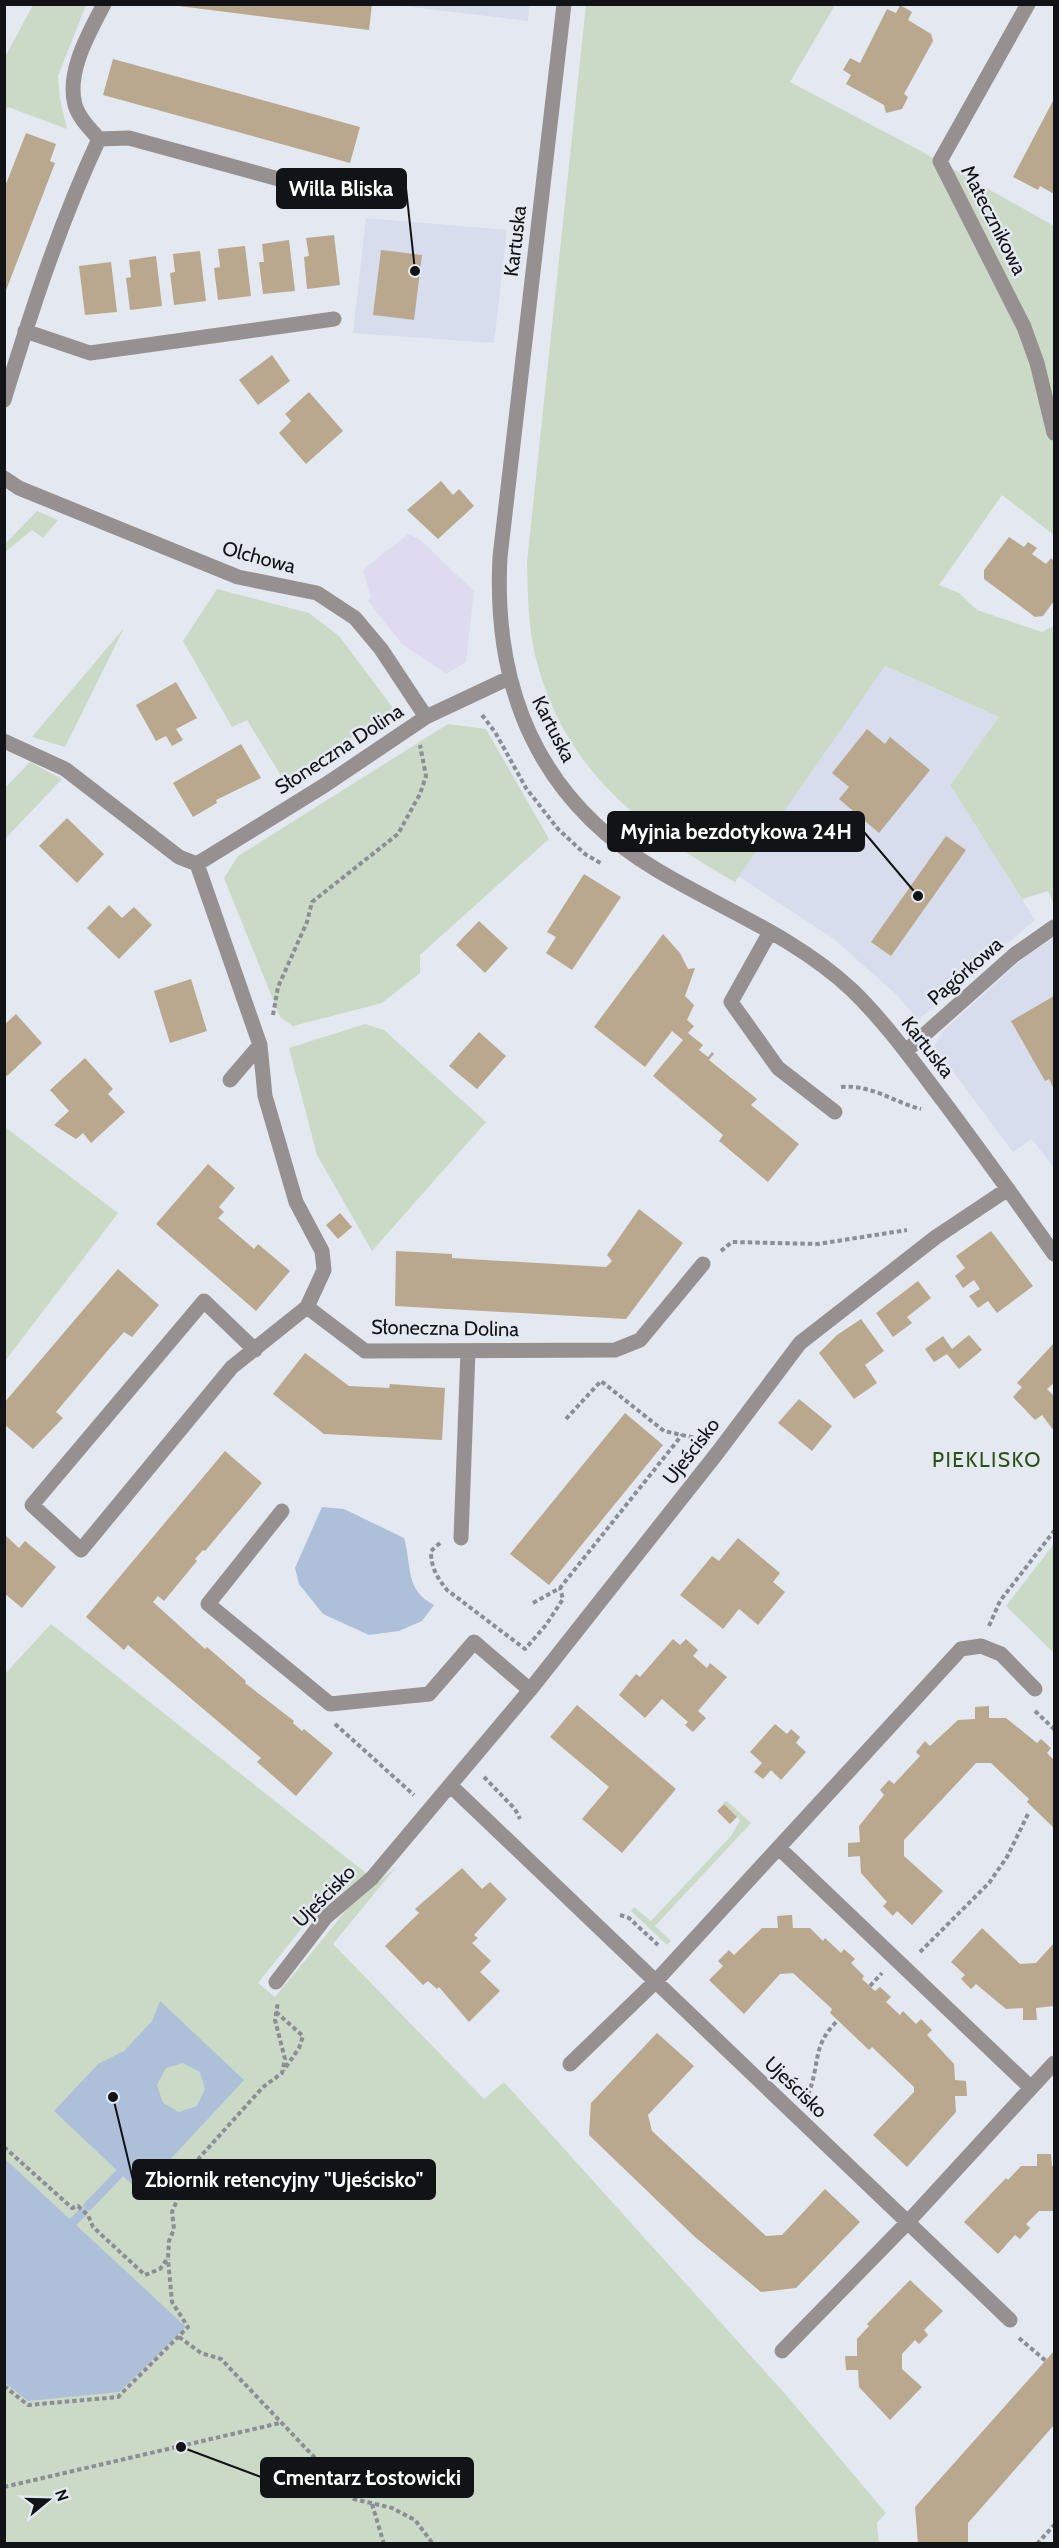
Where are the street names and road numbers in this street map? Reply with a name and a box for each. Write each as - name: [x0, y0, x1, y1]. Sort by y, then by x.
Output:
- street label: Matecznikowa: [956, 161, 1032, 279]
- street label: Kartuska: [499, 204, 531, 278]
- street label: Olchowa: [220, 536, 299, 578]
- street label: Kartuska: [527, 692, 581, 767]
- street label: Słoneczna Dolina: [271, 698, 408, 799]
- street label: Pagórkowa: [923, 932, 1008, 1010]
- street label: Kartuska: [897, 1012, 960, 1083]
- street label: Słoneczna Dolina: [371, 1315, 519, 1341]
- street label: Ujeścisko: [657, 1413, 725, 1489]
- street label: Ujeścisko: [288, 1860, 360, 1932]
- street label: Ujeścisko: [760, 2051, 832, 2123]

